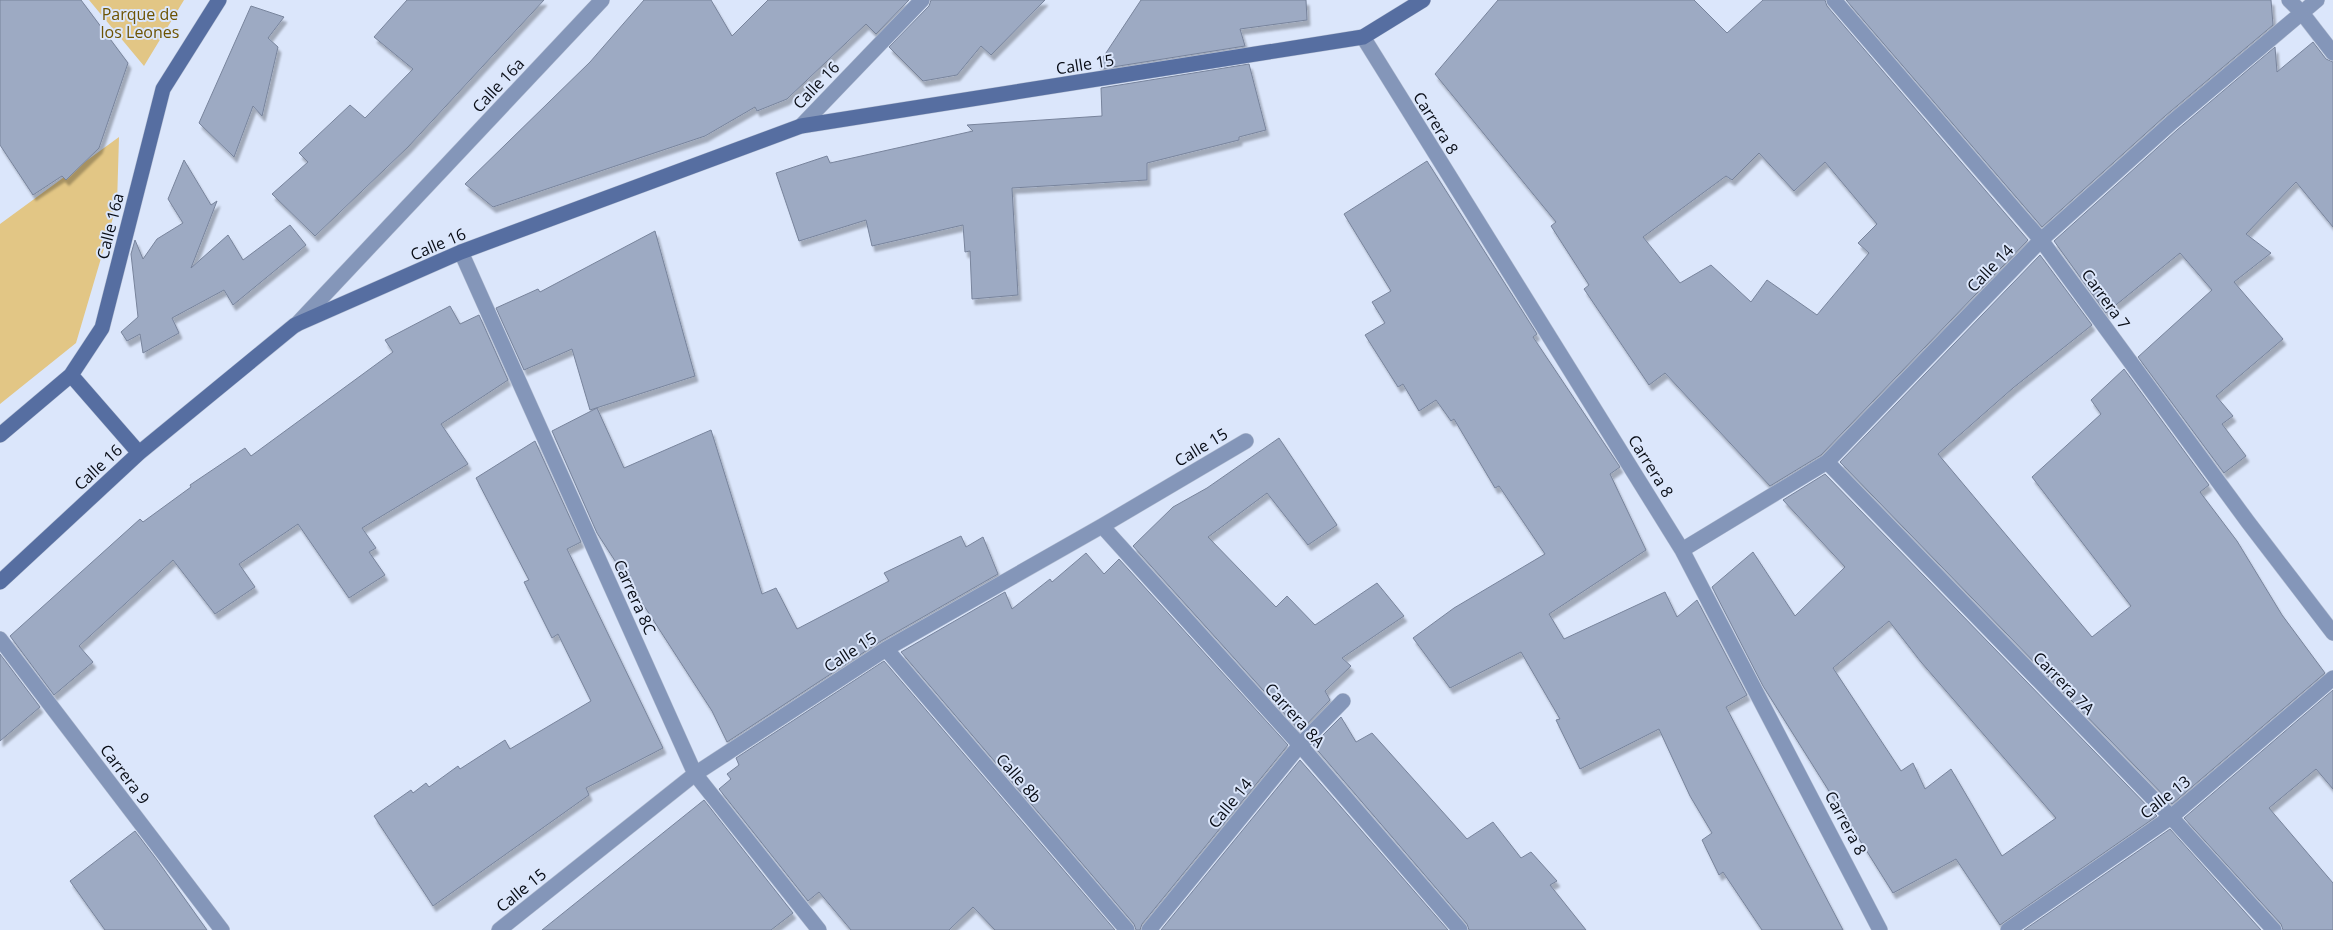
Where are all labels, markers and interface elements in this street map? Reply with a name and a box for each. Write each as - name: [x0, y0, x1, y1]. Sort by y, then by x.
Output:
- park label: Parque de los Leones: [101, 3, 179, 43]
- street label: Calle 15: [1054, 49, 1116, 79]
- street label: Calle 16a: [467, 53, 529, 117]
- street label: Calle 16: [788, 56, 844, 114]
- street label: Carrera 8: [1408, 88, 1464, 158]
- street label: Calle 16a: [91, 191, 129, 261]
- street label: Calle 16: [407, 222, 469, 266]
- street label: Calle 14: [1962, 239, 2018, 297]
- street label: Carrera 7: [2077, 264, 2135, 334]
- street label: Calle 15: [1170, 423, 1232, 471]
- street label: Carrera 8: [1623, 431, 1679, 501]
- street label: Calle 16: [69, 439, 127, 495]
- street label: Carrera 8C: [609, 556, 661, 638]
- street label: Calle 15: [819, 627, 881, 677]
- street label: Carrera 7A: [2028, 647, 2100, 720]
- street label: Carrera 8A: [1260, 678, 1330, 753]
- street label: Carrera 9: [95, 740, 155, 808]
- street label: Calle 8b: [991, 748, 1047, 808]
- street label: Calle 13: [2135, 770, 2195, 824]
- street label: Calle 14: [1203, 773, 1257, 833]
- street label: Carrera 8: [1820, 787, 1872, 859]
- street label: Calle 15: [491, 863, 551, 917]

